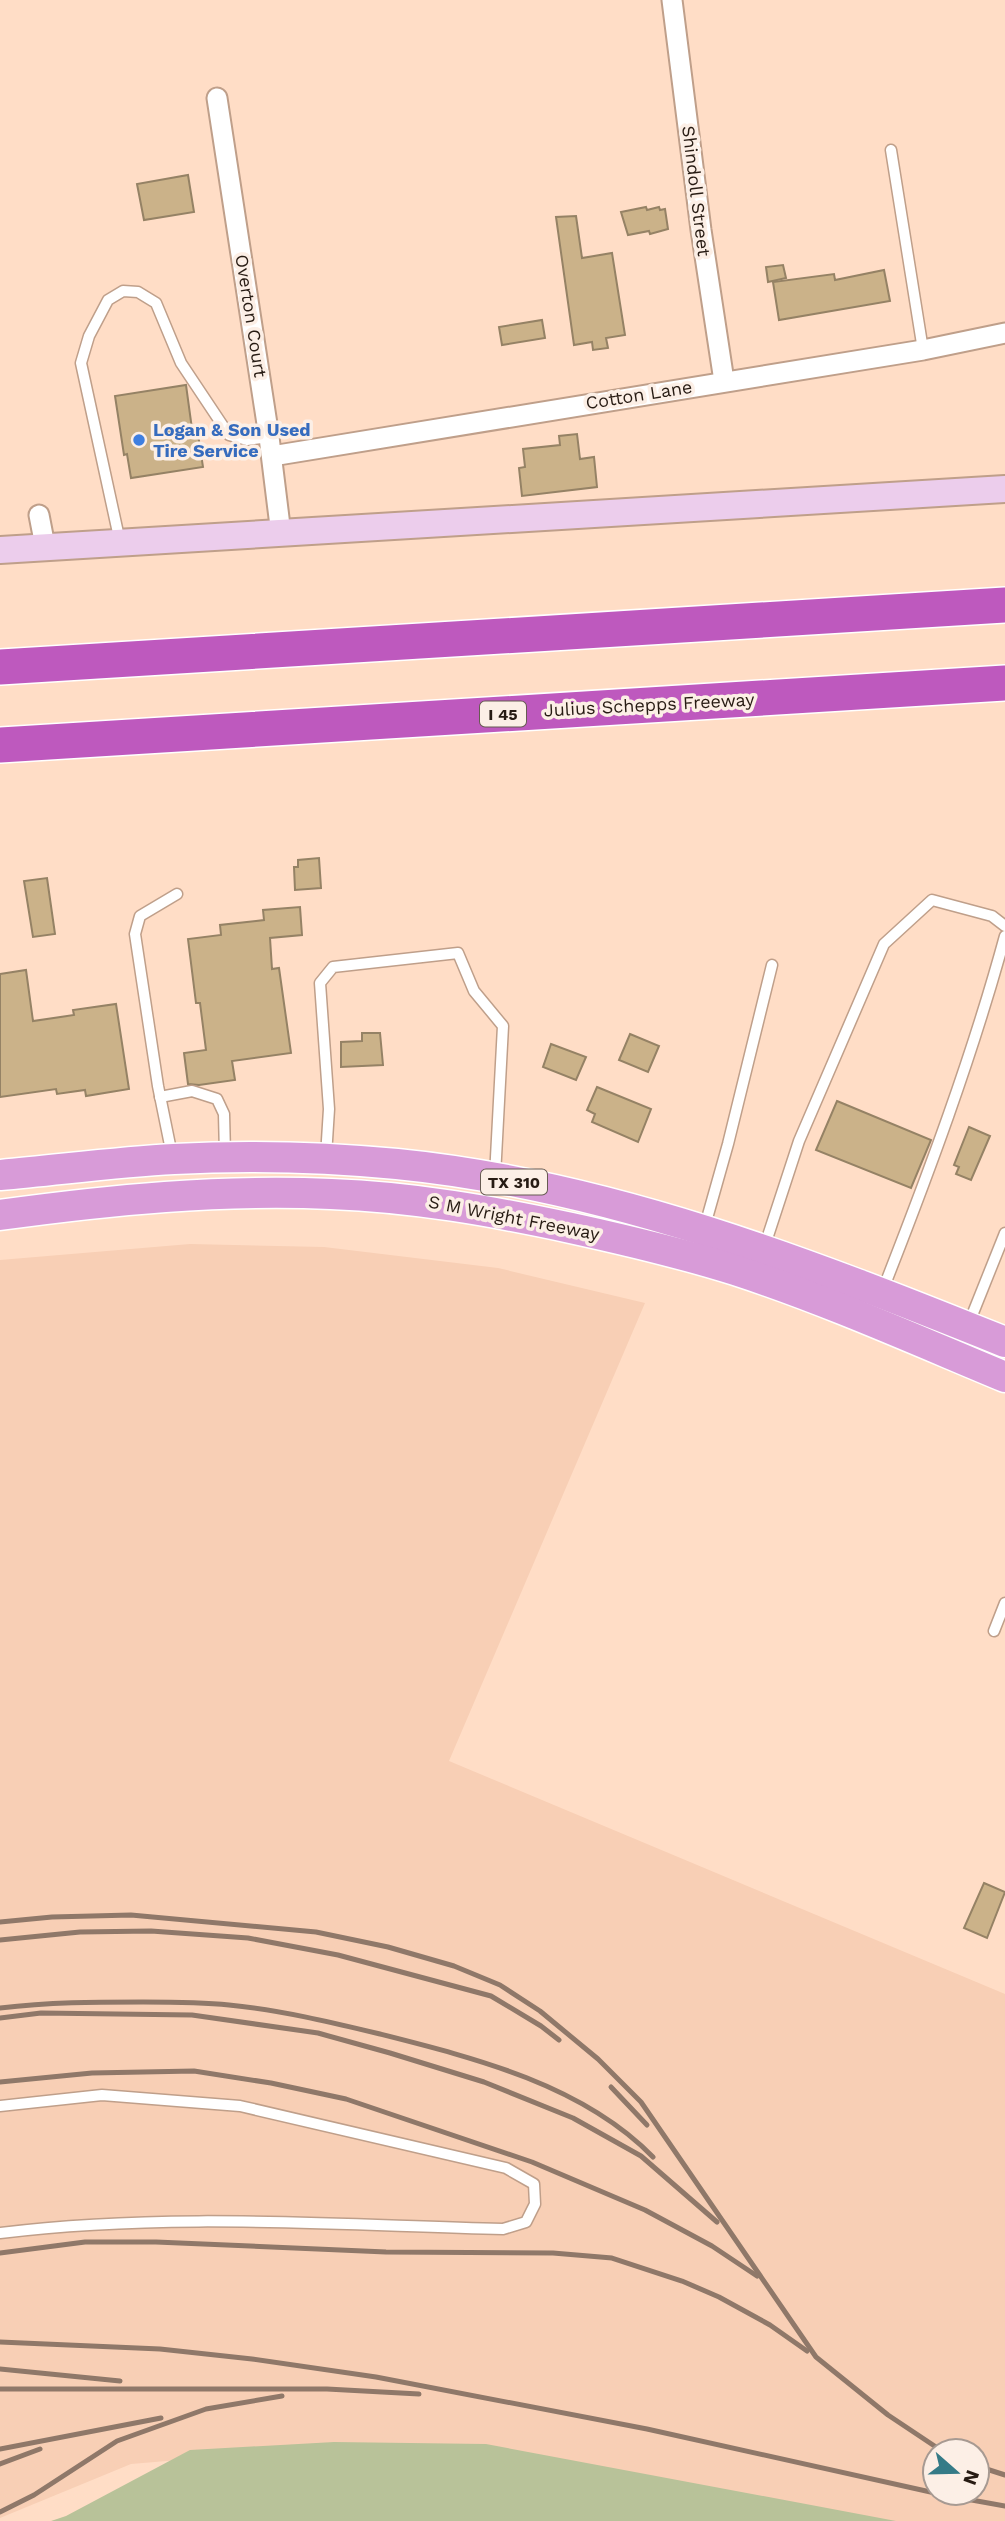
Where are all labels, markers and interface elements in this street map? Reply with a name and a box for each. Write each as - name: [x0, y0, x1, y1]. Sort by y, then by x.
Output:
- street label: Shindoll Street: [678, 124, 715, 258]
- street label: Overton Court: [231, 253, 272, 379]
- street label: Cotton Lane: [584, 376, 694, 413]
- place label: Logan & Son Used Tire Service: [153, 419, 311, 461]
- marker: Logan & Son Used Tire Service: [131, 432, 147, 448]
- street label: Julius Schepps Freeway: [543, 688, 756, 721]
- road number: I 45: [480, 702, 526, 726]
- road number: TX 310: [481, 1170, 547, 1194]
- street label: S M Wright Freeway: [427, 1191, 602, 1245]
- north arrow: [921, 2437, 991, 2507]
- text: N: [958, 2467, 985, 2488]

